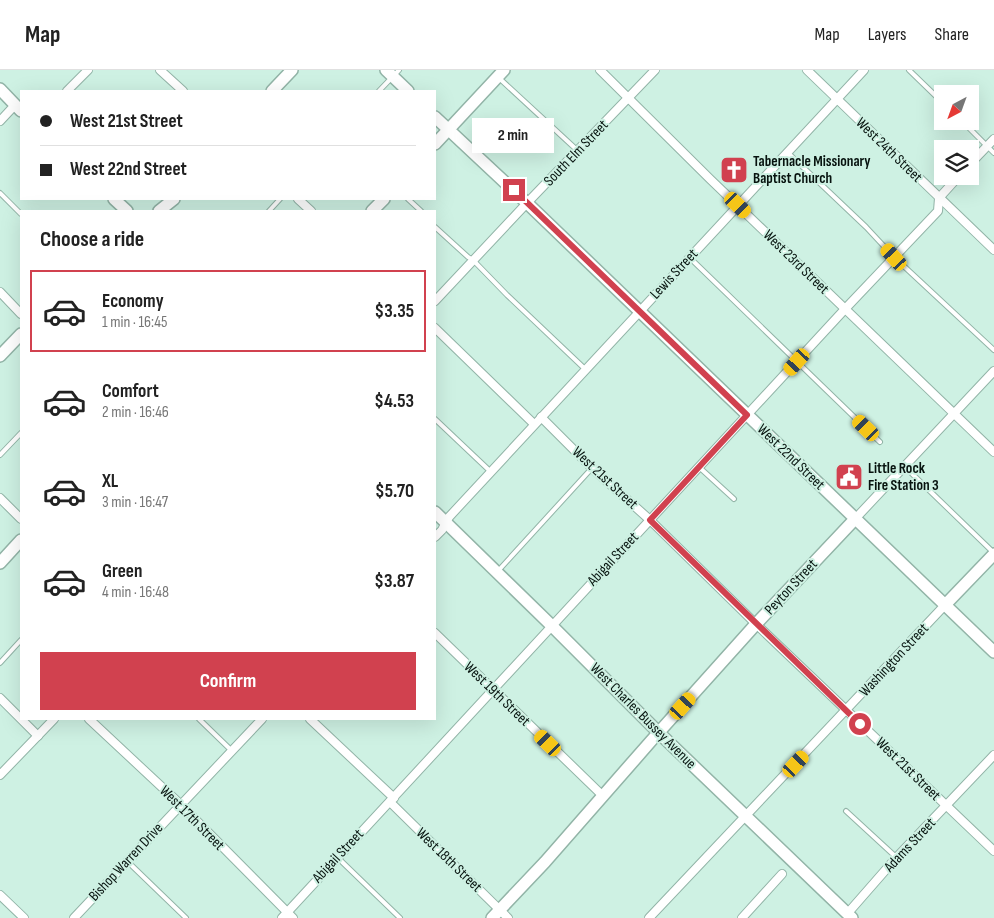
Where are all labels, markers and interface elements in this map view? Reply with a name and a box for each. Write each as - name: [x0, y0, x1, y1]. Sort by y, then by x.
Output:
- text: Map: [25, 20, 60, 49]
- text: Map: [815, 24, 840, 45]
- text: Layers: [868, 24, 907, 45]
- text: Share: [935, 24, 969, 45]
- north arrow: [934, 85, 979, 130]
- map controls: [934, 85, 979, 185]
- text: West 21st Street: [70, 110, 183, 133]
- street label: West 24th Street: [852, 114, 927, 187]
- street label: South Elm Street: [540, 116, 613, 190]
- callout: 2 min: [473, 118, 555, 152]
- text: 2 min: [498, 126, 528, 145]
- button: layers: [934, 140, 979, 185]
- place label: Tabernacle Missionary Baptist Church: [753, 152, 871, 188]
- church icon: Tabernacle Missionary Baptist Church: [719, 155, 749, 185]
- text: West 22nd Street: [70, 158, 187, 181]
- route end: [503, 179, 525, 201]
- car: [721, 189, 754, 221]
- text: Choose a ride: [40, 226, 144, 253]
- street label: West 23rd Street: [759, 226, 833, 299]
- car: [878, 241, 909, 273]
- street label: Lewis Street: [646, 245, 702, 303]
- icon: car: [42, 289, 87, 334]
- text: Economy: [102, 290, 164, 313]
- text: $3.35: [375, 300, 414, 323]
- text: 1 min · 16:45: [102, 313, 167, 332]
- car: [781, 346, 812, 378]
- icon: car: [42, 379, 87, 424]
- text: Comfort: [102, 380, 159, 403]
- text: $4.53: [374, 390, 414, 413]
- text: 2 min · 16:46: [102, 403, 169, 422]
- car: [849, 412, 882, 444]
- street label: West 22nd Street: [753, 420, 829, 494]
- street label: West 21st Street: [568, 443, 642, 514]
- place label: Little Rock Fire Station 3: [868, 459, 939, 495]
- public building icon: Little Rock Fire Station 3: [834, 462, 864, 492]
- icon: car: [42, 469, 87, 514]
- text: XL: [102, 470, 118, 493]
- text: $5.70: [375, 480, 414, 503]
- text: 3 min · 16:47: [102, 493, 168, 512]
- street label: Abigail Street: [583, 528, 643, 591]
- street label: Peyton Street: [760, 555, 822, 619]
- icon: car: [42, 559, 87, 604]
- text: Green: [102, 560, 142, 583]
- text: $3.87: [374, 570, 414, 593]
- text: 4 min · 16:48: [102, 583, 169, 602]
- street label: Washington Street: [855, 619, 933, 701]
- button: Confirm: [40, 652, 416, 710]
- street label: West 19th Street: [460, 658, 534, 731]
- street label: West Charles Bussey Avenue: [586, 659, 700, 773]
- car: [667, 690, 698, 722]
- route start: [849, 713, 871, 735]
- car: [531, 727, 564, 759]
- street label: West 21st Street: [871, 733, 945, 805]
- car: [780, 748, 811, 780]
- street label: West 17th Street: [155, 781, 229, 855]
- street label: Adams Street: [879, 814, 940, 877]
- street label: Bishop Warren Drive: [85, 819, 167, 905]
- street label: West 18th Street: [412, 824, 486, 897]
- street label: Abigail Street: [308, 825, 368, 888]

